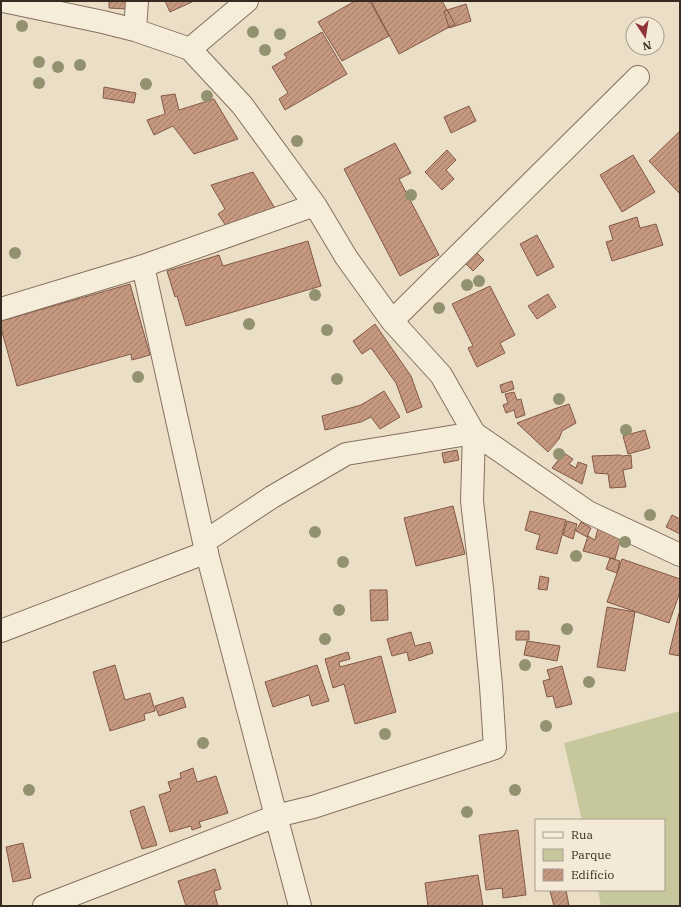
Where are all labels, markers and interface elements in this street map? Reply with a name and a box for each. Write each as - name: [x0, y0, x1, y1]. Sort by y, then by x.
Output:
- north arrow: [625, 16, 665, 56]
- text: N: [641, 38, 653, 54]
- legend: [535, 819, 665, 891]
- text: Rua: [571, 827, 593, 842]
- text: Parque: [571, 847, 611, 862]
- text: Edifício: [571, 867, 615, 882]

